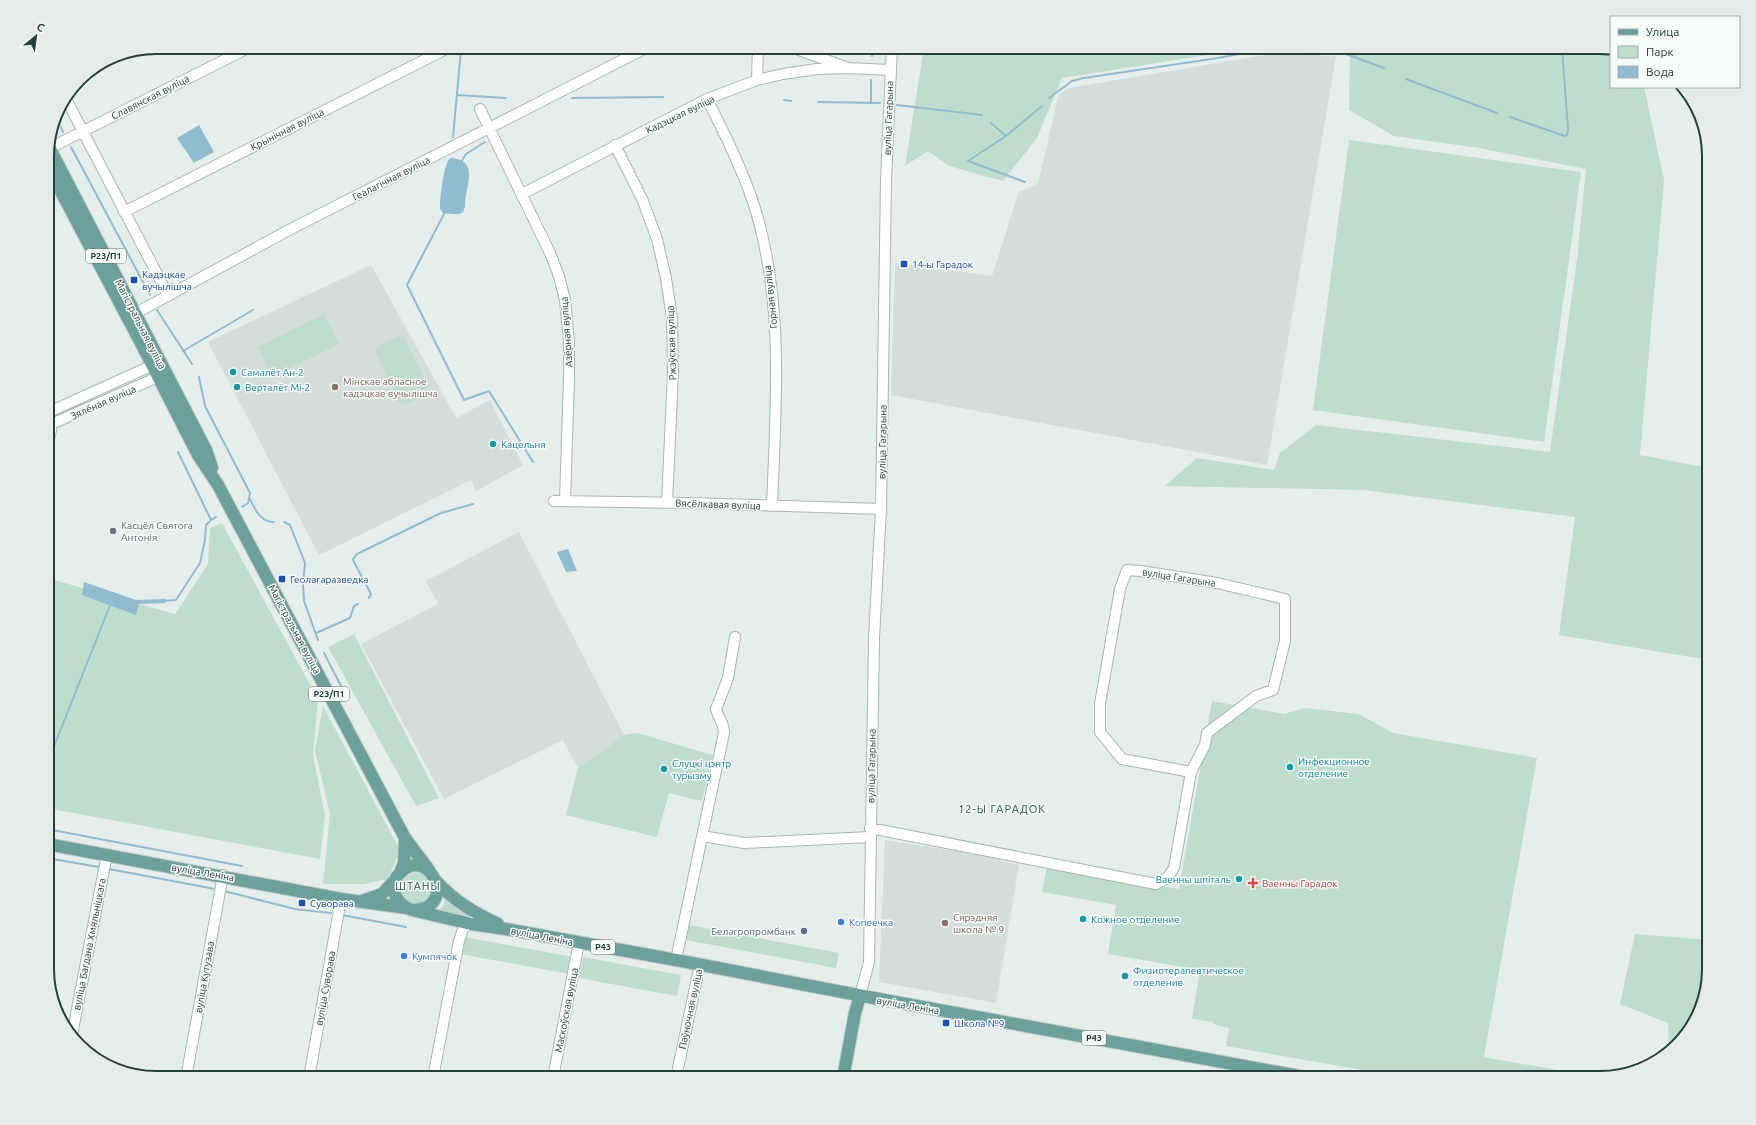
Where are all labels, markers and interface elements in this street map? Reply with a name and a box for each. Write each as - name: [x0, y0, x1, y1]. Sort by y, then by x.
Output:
- north arrow: [16, 16, 56, 56]
- legend: [1610, 16, 1740, 88]
- text: С: [35, 20, 47, 34]
- text: Улица: [1646, 25, 1679, 38]
- text: Парк: [1646, 45, 1674, 58]
- text: Вода: [1646, 65, 1674, 78]
- street label: Славянская вуліца: [109, 73, 191, 122]
- street label: вуліца Гагарына: [882, 81, 895, 155]
- street label: Кадэцкая вуліца: [644, 93, 716, 136]
- street label: Крынічная вуліца: [249, 106, 326, 153]
- street label: Геалагічная вуліца: [351, 154, 432, 203]
- road number: Р23/П1: [86, 249, 126, 263]
- marker: 14-ы Гарадок: [899, 259, 909, 269]
- place label: 14-ы Гарадок: [912, 259, 973, 270]
- street label: Горная вуліца: [762, 265, 779, 329]
- place label: Кадэцкае вучылішча: [142, 269, 192, 292]
- marker: Кадэцкае вучылішча: [129, 275, 139, 285]
- street label: Магістральная вуліца: [113, 277, 168, 371]
- street label: Азёрная вуліца: [559, 296, 574, 368]
- street label: Ржэўская вуліца: [665, 305, 678, 381]
- marker: Самалёт Ан-2: [228, 367, 238, 377]
- place label: Самалёт Ан-2: [241, 367, 304, 378]
- place label: Мінскае абласное кадэцкае вучылішча: [343, 376, 438, 399]
- marker: Верталёт Мі-2: [232, 382, 242, 392]
- place label: Верталёт Мі-2: [245, 382, 310, 393]
- marker: Мінскае абласное кадэцкае вучылішча: [330, 382, 340, 392]
- street label: Зялёная вуліца: [69, 383, 138, 422]
- street label: вуліца Гагарына: [876, 405, 889, 479]
- marker: Кацельня: [488, 439, 498, 449]
- place label: Кацельня: [501, 439, 546, 450]
- street label: Вясёлкавая вуліца: [675, 498, 761, 511]
- place label: Касцёл Святога Антонія: [121, 520, 193, 543]
- marker: Касцёл Святога Антонія: [108, 526, 118, 536]
- street label: вуліца Гагарына: [1141, 566, 1217, 589]
- marker: Геолагаразведка: [277, 574, 287, 584]
- place label: Геолагаразведка: [290, 574, 368, 585]
- street label: Магістральная вуліца: [266, 583, 323, 676]
- road number: Р23/П1: [309, 687, 349, 701]
- street label: вуліца Гагарына: [865, 729, 878, 803]
- place label: Инфекционное отделение: [1298, 756, 1370, 779]
- place label: Слуцкі цэнтр турызму: [672, 758, 732, 781]
- marker: Инфекционное отделение: [1285, 762, 1295, 772]
- marker: Слуцкі цэнтр турызму: [659, 764, 669, 774]
- district label: 12-Ы ГАРАДОК: [958, 803, 1046, 815]
- street label: вуліца Леніна: [171, 862, 235, 883]
- place label: Ваенны шпіталь: [1156, 874, 1231, 885]
- marker: Ваенны шпіталь: [1234, 874, 1244, 884]
- street label: вуліца Багдана Хмяльніцкага: [71, 877, 108, 1011]
- marker: Ваенны Гарадок: [1247, 877, 1259, 889]
- place label: Ваенны Гарадок: [1262, 878, 1338, 889]
- district label: ШТАНЫ: [395, 880, 441, 892]
- marker: Суворава: [297, 898, 307, 908]
- place label: Суворава: [310, 898, 354, 909]
- place label: Сярэдняя школа № 9: [953, 912, 1004, 935]
- marker: Кожное отделение: [1078, 914, 1088, 924]
- place label: Кожное отделение: [1091, 914, 1180, 925]
- marker: Копеечка: [836, 917, 846, 927]
- place label: Копеечка: [849, 917, 893, 928]
- marker: Сярэдняя школа № 9: [940, 918, 950, 928]
- street label: вуліца Леніна: [510, 925, 574, 948]
- place label: Белагропромбанк: [711, 926, 796, 937]
- marker: Белагропромбанк: [799, 926, 809, 936]
- street label: вуліца Кутузава: [193, 940, 216, 1014]
- road number: Р43: [591, 940, 615, 954]
- street label: вуліца Суворава: [314, 950, 337, 1026]
- marker: Кумпячок: [399, 951, 409, 961]
- place label: Кумпячок: [412, 951, 457, 962]
- place label: Физиотерапевтическое отделение: [1133, 965, 1244, 988]
- street label: Маскоўская вуліца: [553, 967, 580, 1053]
- street label: Паўночная вуліца: [677, 968, 704, 1050]
- marker: Физиотерапевтическое отделение: [1120, 971, 1130, 981]
- street label: вуліца Леніна: [876, 995, 940, 1016]
- marker: Школа №9: [941, 1018, 951, 1028]
- place label: Школа №9: [954, 1018, 1004, 1029]
- road number: Р43: [1082, 1031, 1106, 1045]

